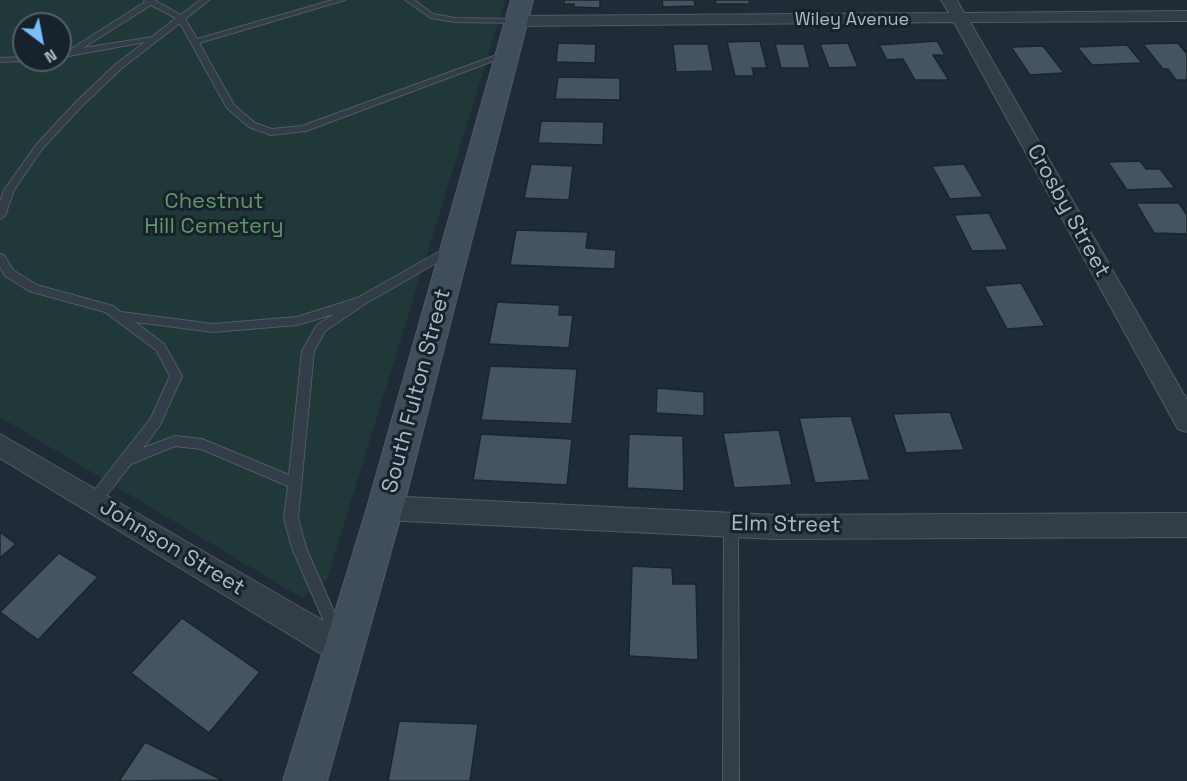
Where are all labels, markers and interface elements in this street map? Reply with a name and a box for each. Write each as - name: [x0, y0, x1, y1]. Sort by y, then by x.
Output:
- street label: Wiley Avenue: [795, 9, 909, 31]
- north arrow: [12, 12, 72, 72]
- text: N: [41, 44, 61, 68]
- street label: Crosby Street: [1021, 140, 1115, 282]
- park label: Chestnut Hill Cemetery: [144, 189, 284, 240]
- street label: South Fulton Street: [377, 286, 457, 496]
- street label: Johnson Street: [95, 494, 249, 602]
- street label: Elm Street: [731, 511, 841, 539]

